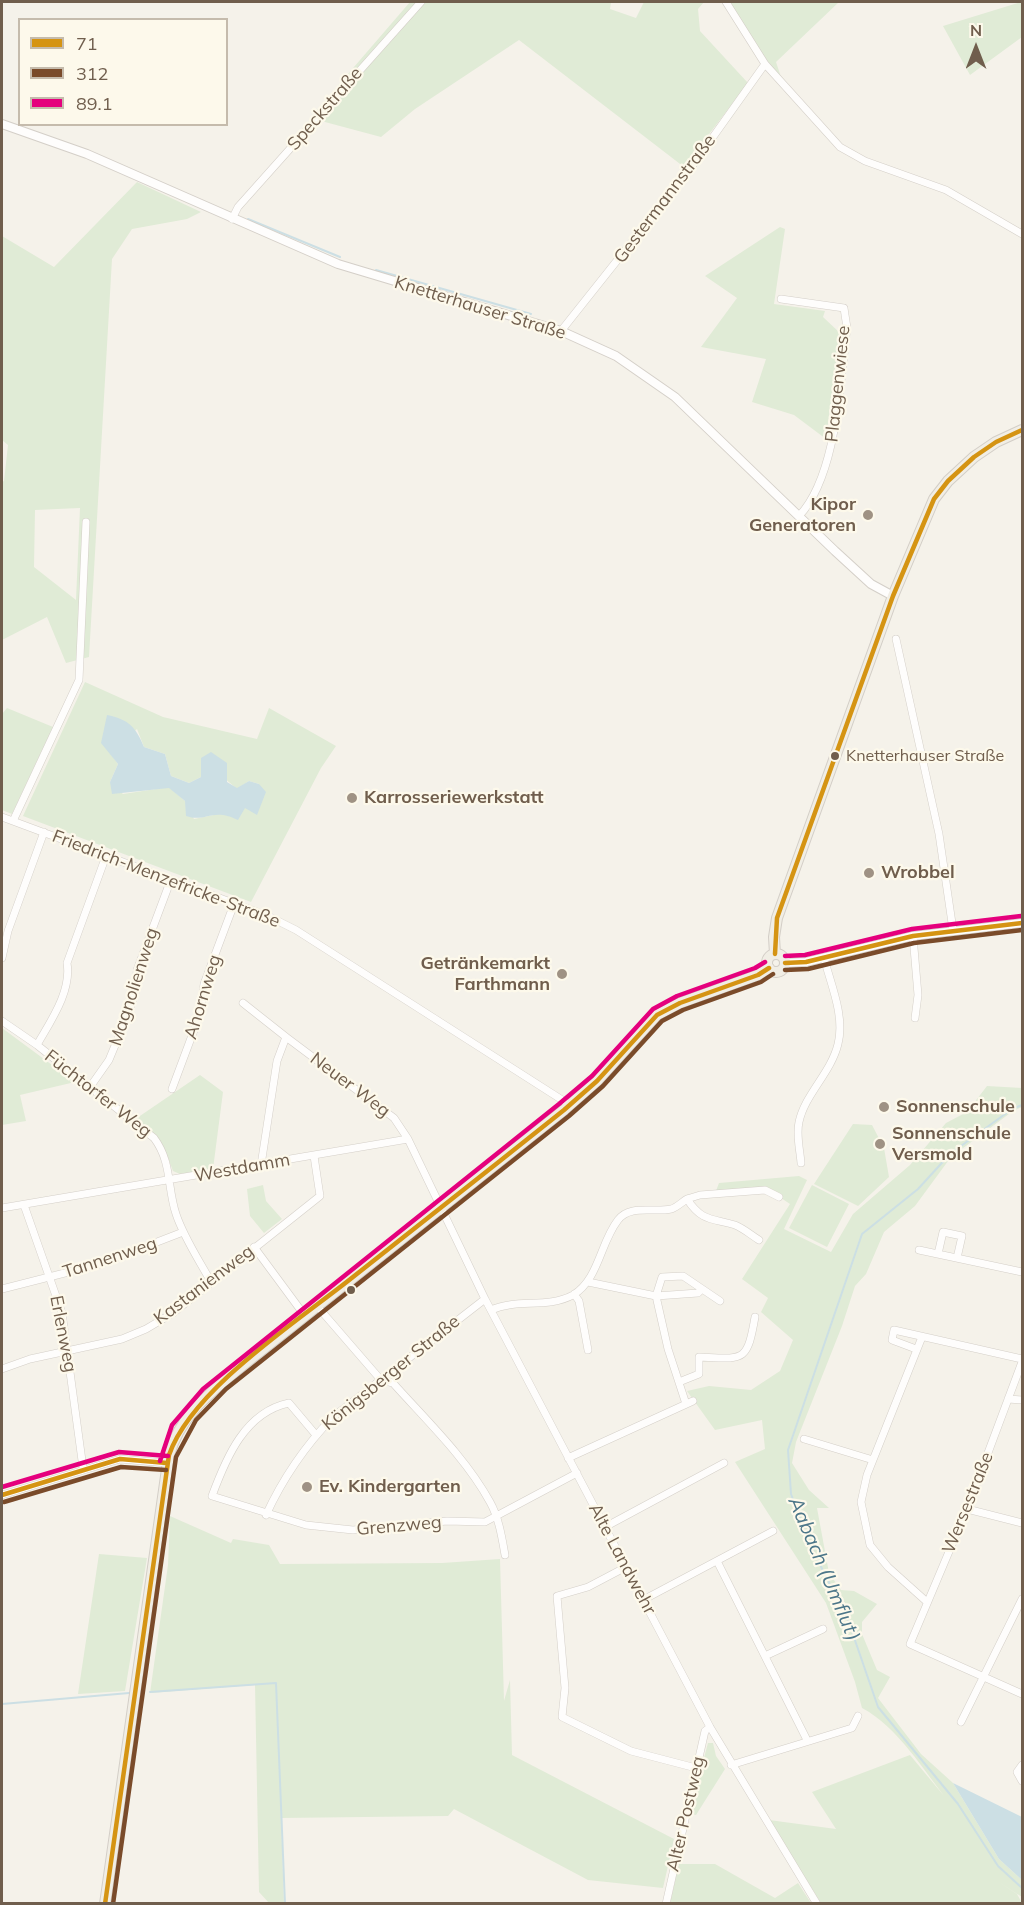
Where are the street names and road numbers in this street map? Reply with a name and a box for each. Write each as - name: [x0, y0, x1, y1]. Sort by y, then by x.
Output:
- street label: Speckstraße: [283, 63, 367, 155]
- street label: Gestermannstraße: [610, 130, 720, 268]
- street label: Knetterhauser Straße: [392, 272, 568, 344]
- street label: Plaggenwiese: [821, 325, 855, 443]
- street label: Friedrich-Menzefricke-Straße: [49, 826, 283, 932]
- street label: Magnolienweg: [105, 925, 163, 1049]
- street label: Ahornweg: [180, 952, 226, 1042]
- street label: Füchtorfer Weg: [40, 1046, 156, 1142]
- street label: Neuer Weg: [306, 1048, 394, 1122]
- street label: Westdamm: [192, 1149, 292, 1187]
- street label: Tannenweg: [60, 1233, 160, 1283]
- street label: Kastanienweg: [150, 1240, 258, 1330]
- street label: Erlenweg: [45, 1294, 81, 1374]
- street label: Königsberger Straße: [318, 1311, 464, 1435]
- street label: Wersestraße: [938, 1449, 998, 1557]
- street label: Alte Landwehr: [584, 1500, 660, 1618]
- street label: Grenzweg: [356, 1512, 442, 1540]
- street label: Alter Postweg: [662, 1754, 710, 1874]

